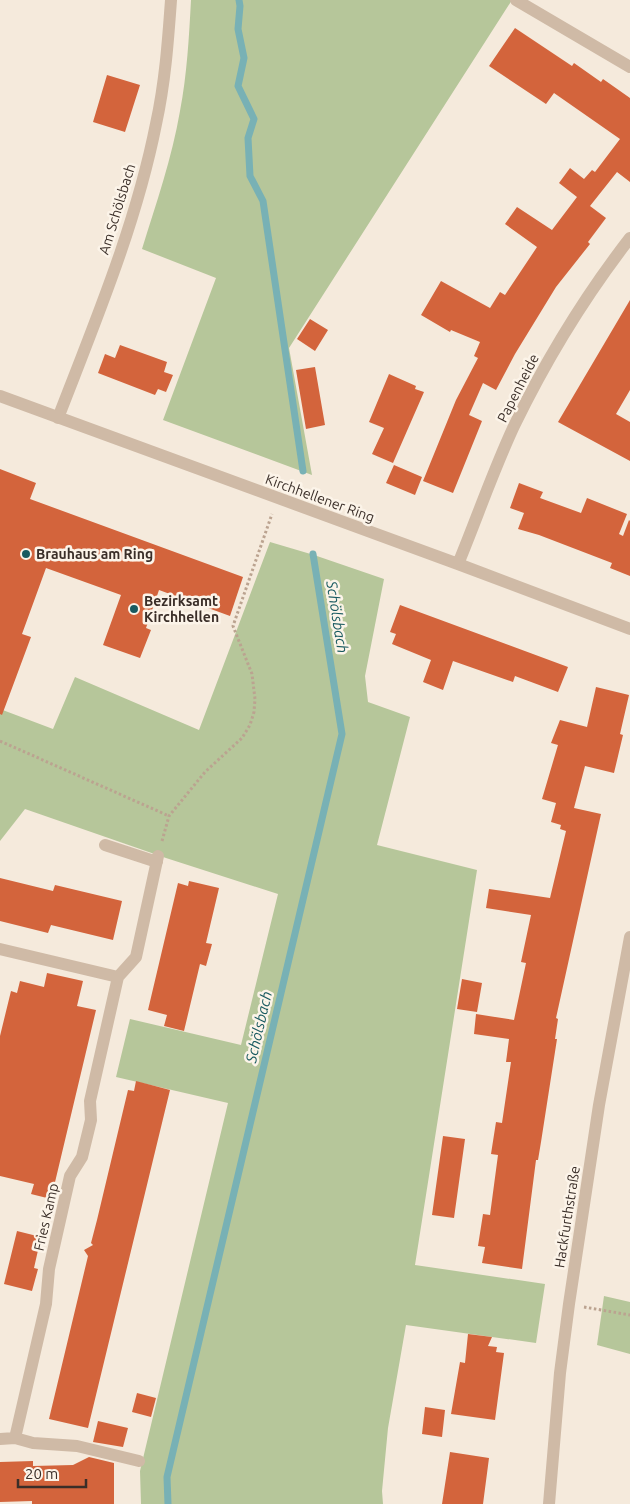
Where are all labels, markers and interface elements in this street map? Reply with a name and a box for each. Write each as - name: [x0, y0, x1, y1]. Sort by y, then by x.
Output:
- street label: Am Schölsbach: [96, 162, 138, 256]
- street label: Papenheide: [494, 351, 542, 425]
- street label: Kirchhellener Ring: [263, 471, 377, 525]
- place label: Brauhaus am Ring: [36, 546, 153, 562]
- marker: Brauhaus am Ring: [20, 548, 32, 560]
- water label: Schölsbach: [323, 579, 352, 654]
- place label: Bezirksamt Kirchhellen: [144, 593, 219, 625]
- marker: Bezirksamt Kirchhellen: [128, 603, 140, 615]
- water label: Schölsbach: [242, 989, 275, 1065]
- street label: Hackfurthstraße: [551, 1165, 583, 1269]
- street label: Fries Kamp: [30, 1182, 62, 1252]
- scale bar: [18, 1456, 85, 1488]
- text: 20 m: [25, 1465, 58, 1482]

